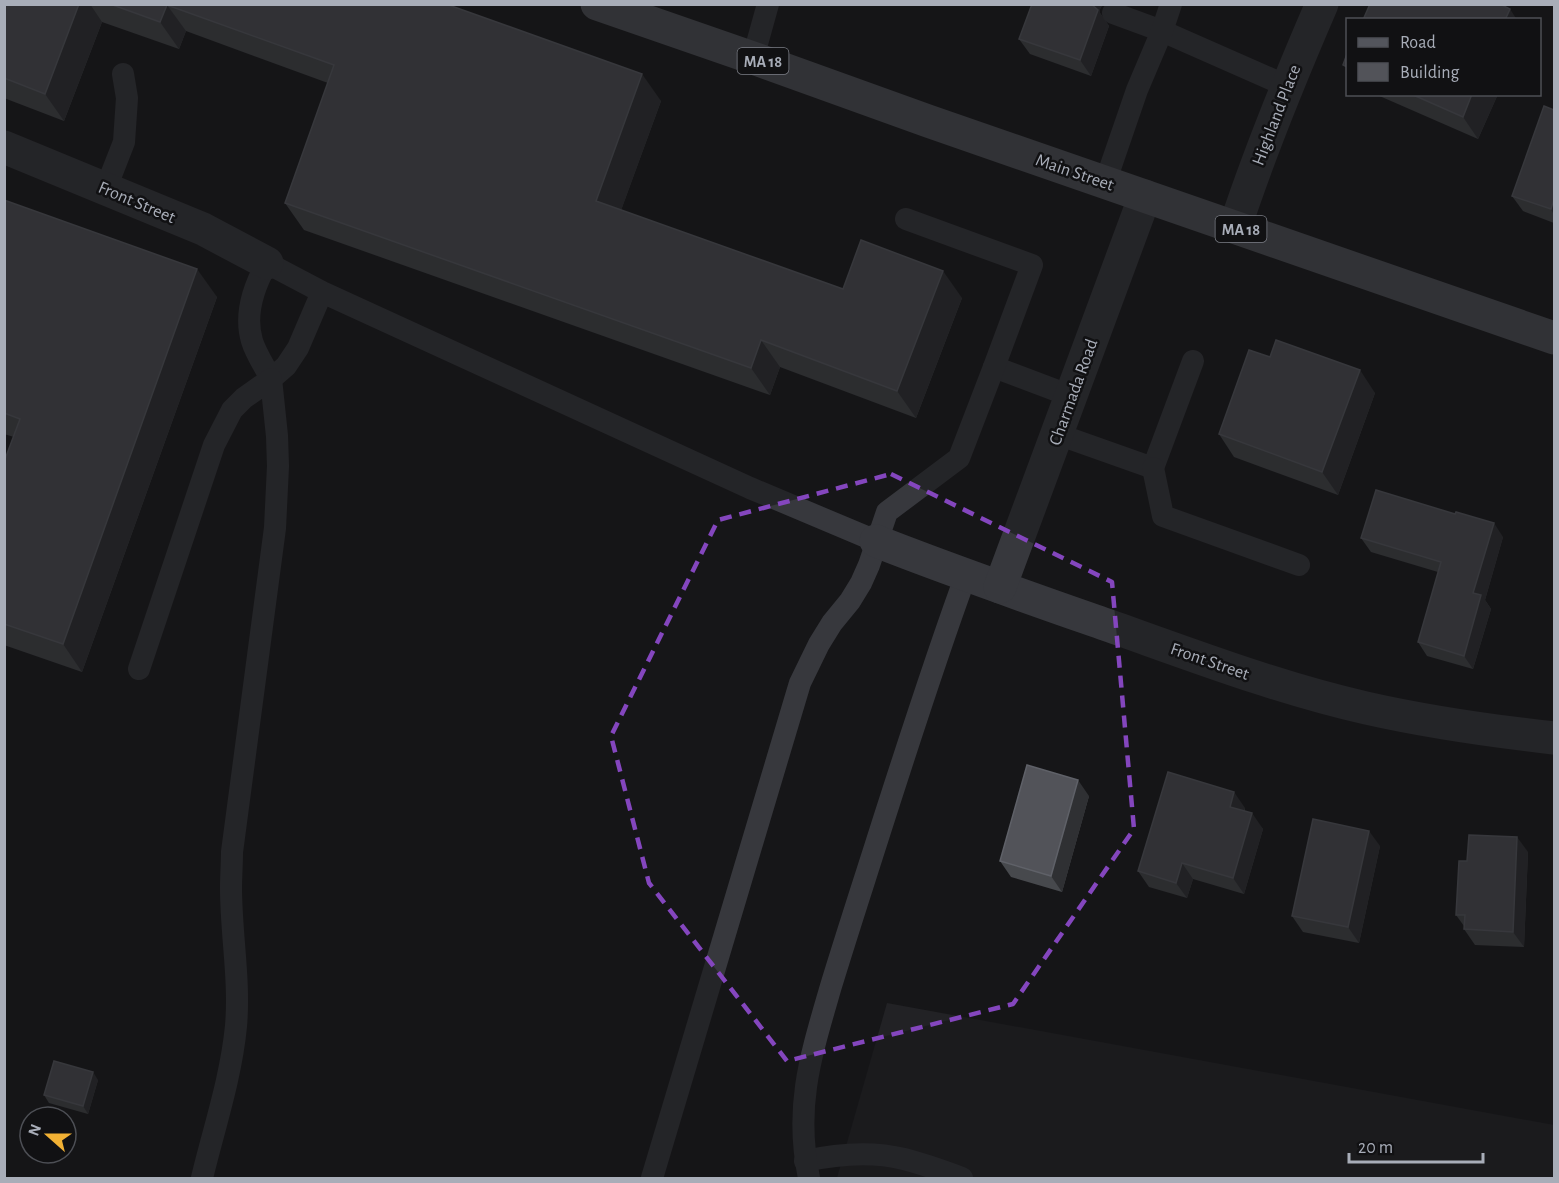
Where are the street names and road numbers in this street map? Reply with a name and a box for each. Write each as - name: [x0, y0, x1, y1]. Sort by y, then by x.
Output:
- road number: MA 18: [738, 48, 789, 74]
- street label: Highland Place: [1249, 63, 1304, 168]
- street label: Main Street: [1033, 151, 1116, 195]
- street label: Front Street: [95, 179, 178, 227]
- road number: MA 18: [1216, 216, 1266, 242]
- street label: Charmada Road: [1046, 337, 1102, 448]
- street label: Front Street: [1168, 640, 1252, 684]

